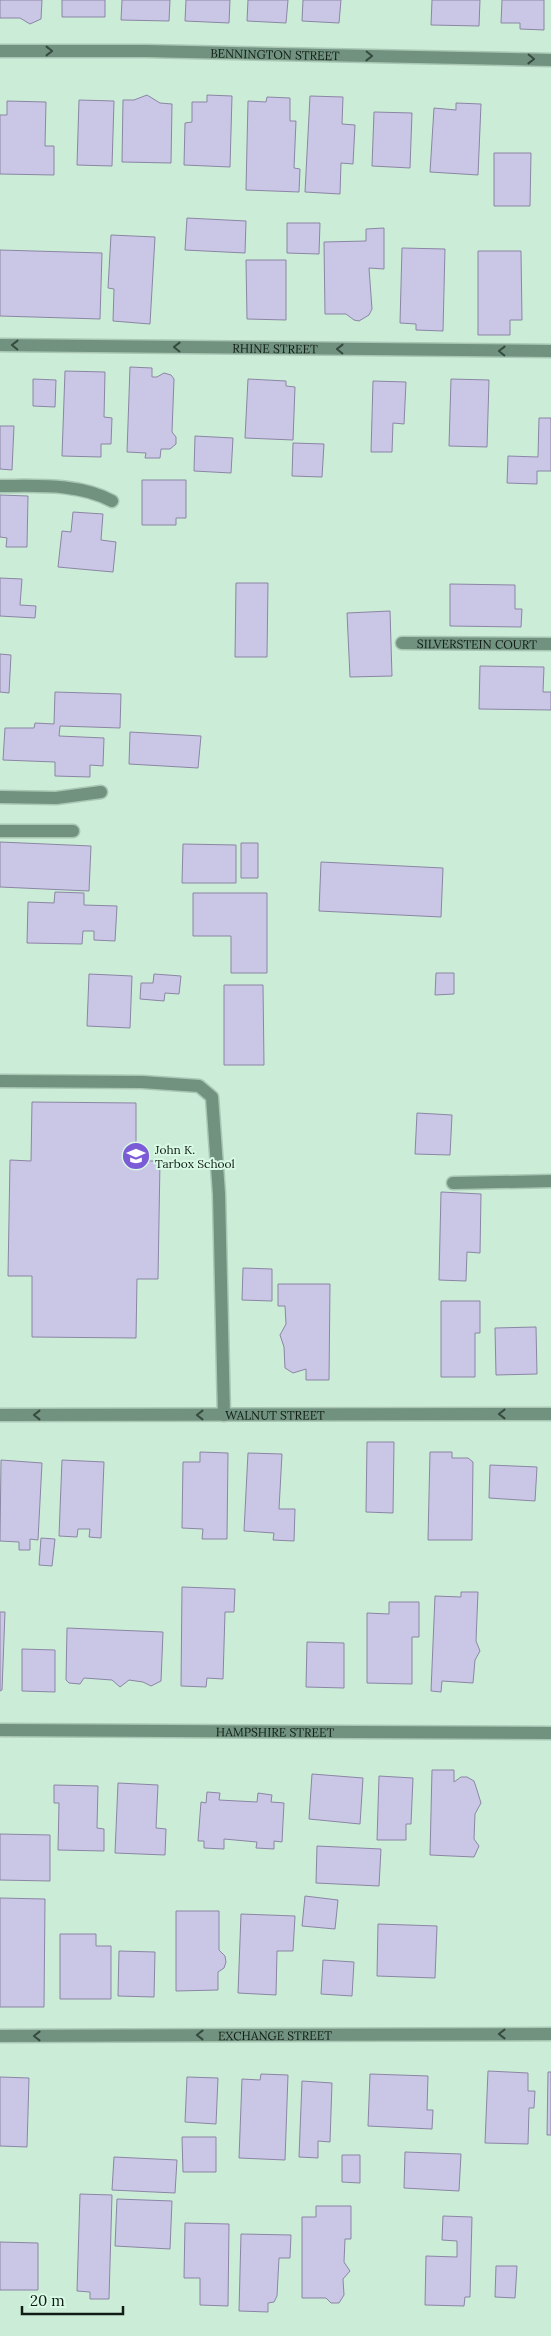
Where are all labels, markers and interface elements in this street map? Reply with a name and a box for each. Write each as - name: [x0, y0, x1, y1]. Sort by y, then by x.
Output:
- street label: BENNINGTON STREET: [210, 45, 340, 63]
- one-way arrow: [45, 46, 53, 56]
- one-way arrow: [365, 51, 373, 61]
- one-way arrow: [528, 54, 535, 64]
- one-way arrow: [11, 340, 18, 350]
- street label: RHINE STREET: [232, 340, 318, 356]
- one-way arrow: [173, 342, 181, 352]
- one-way arrow: [336, 344, 344, 354]
- one-way arrow: [498, 345, 506, 356]
- street label: SILVERSTEIN COURT: [417, 636, 537, 651]
- school or university icon: John K. Tarbox School: [121, 1141, 151, 1171]
- place label: John K. Tarbox School: [154, 1142, 235, 1171]
- street label: WALNUT STREET: [225, 1407, 325, 1422]
- one-way arrow: [498, 1409, 506, 1419]
- one-way arrow: [33, 1410, 41, 1420]
- one-way arrow: [196, 1410, 204, 1420]
- street label: HAMPSHIRE STREET: [216, 1724, 334, 1739]
- street label: EXCHANGE STREET: [218, 2027, 332, 2043]
- one-way arrow: [498, 2029, 506, 2039]
- one-way arrow: [196, 2030, 204, 2040]
- one-way arrow: [33, 2031, 41, 2041]
- scale bar: [22, 2284, 124, 2316]
- text: 20 m: [30, 2291, 65, 2310]

